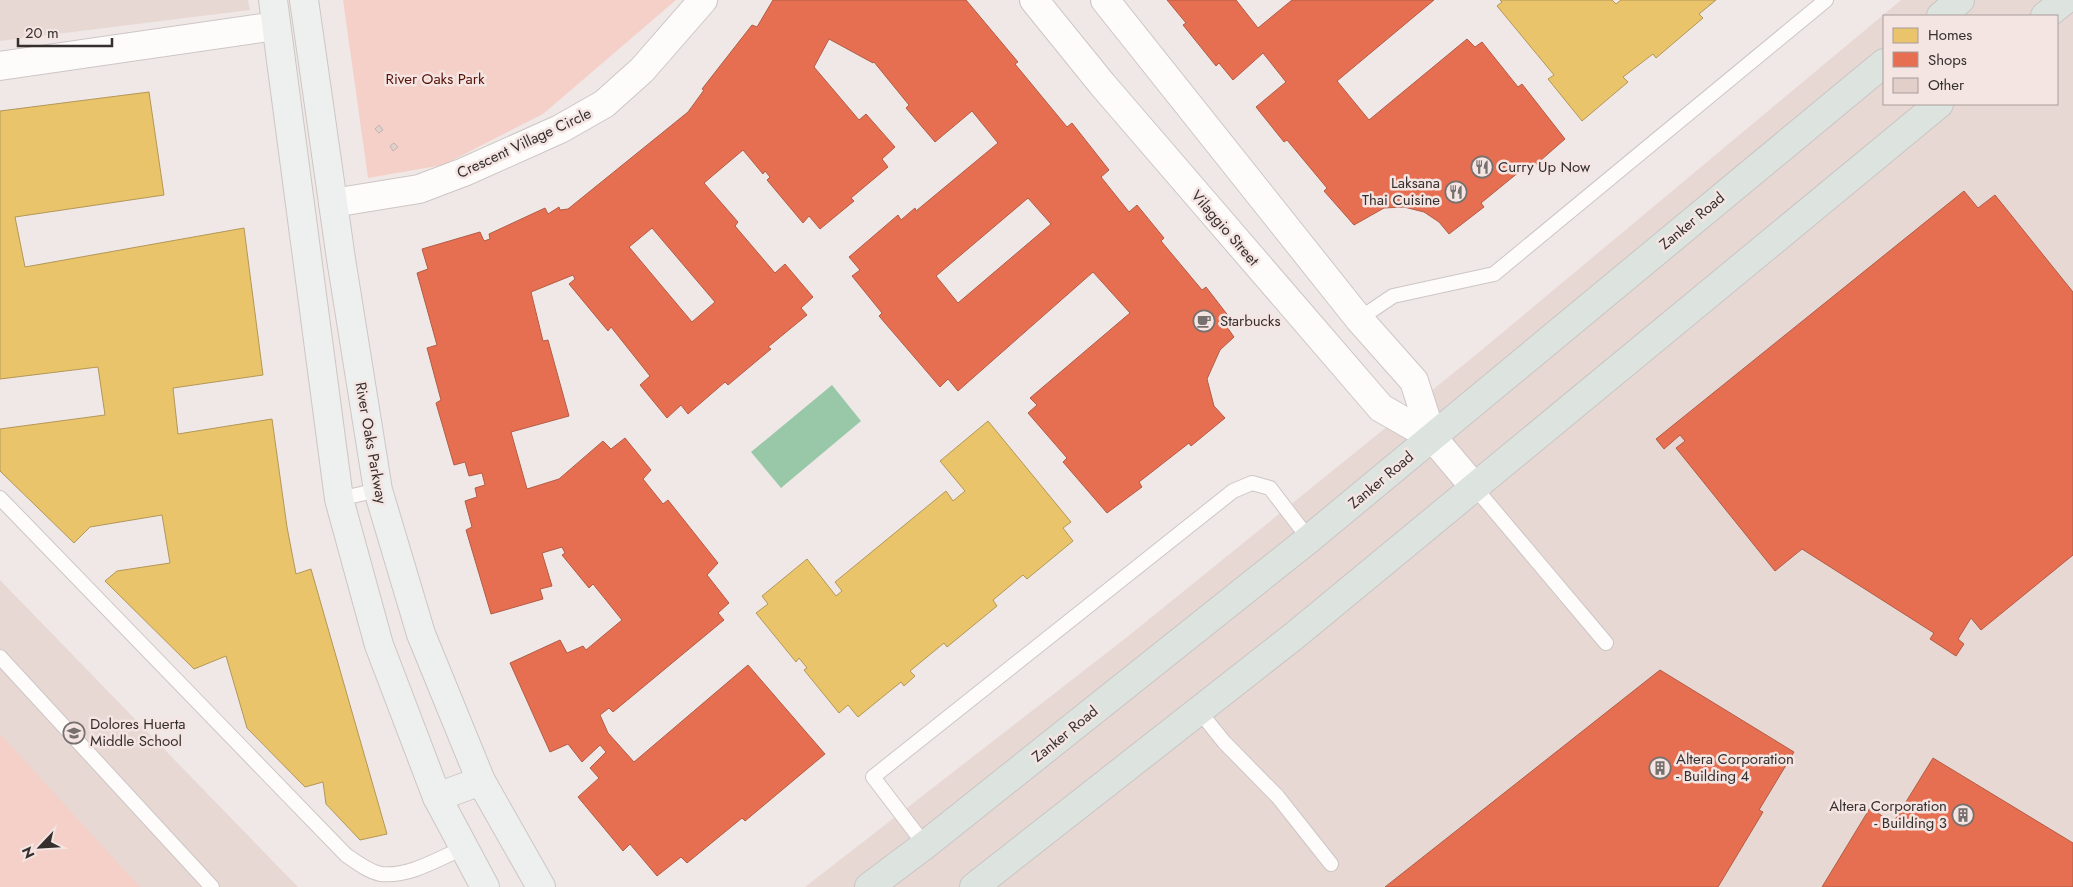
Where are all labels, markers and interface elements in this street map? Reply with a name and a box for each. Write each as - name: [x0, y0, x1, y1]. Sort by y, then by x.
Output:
- scale bar: [18, 15, 111, 47]
- legend: [1883, 15, 2058, 105]
- text: 20 m: [25, 22, 59, 44]
- text: Homes: [1928, 24, 1972, 46]
- text: Shops: [1928, 49, 1967, 71]
- park label: River Oaks Park: [386, 68, 485, 90]
- text: Other: [1928, 74, 1965, 96]
- street label: Crescent Village Circle: [453, 102, 595, 184]
- restaurant icon: Curry Up Now: [1470, 155, 1494, 179]
- place label: Curry Up Now: [1498, 156, 1591, 178]
- place label: Laksana Thai Cuisine: [1362, 172, 1440, 211]
- restaurant icon: Laksana Thai Cuisine: [1444, 180, 1468, 204]
- street label: Vilaggio Street: [1186, 185, 1264, 271]
- street label: Zanker Road: [1655, 187, 1729, 255]
- cafe icon: Starbucks: [1192, 309, 1216, 333]
- place label: Starbucks: [1220, 310, 1280, 332]
- street label: River Oaks Parkway: [349, 380, 393, 506]
- street label: Zanker Road: [1344, 446, 1418, 514]
- street label: Zanker Road: [1027, 700, 1103, 768]
- place label: Dolores Huerta Middle School: [90, 713, 186, 752]
- school or university icon: Dolores Huerta Middle School: [62, 721, 86, 745]
- place label: Altera Corporation - Building 4: [1676, 748, 1794, 787]
- building icon: Altera Corporation - Building 4: [1648, 756, 1672, 780]
- place label: Altera Corporation - Building 3: [1829, 795, 1947, 834]
- building icon: Altera Corporation - Building 3: [1951, 803, 1975, 827]
- north arrow: [15, 822, 65, 872]
- text: N: [17, 843, 40, 862]

